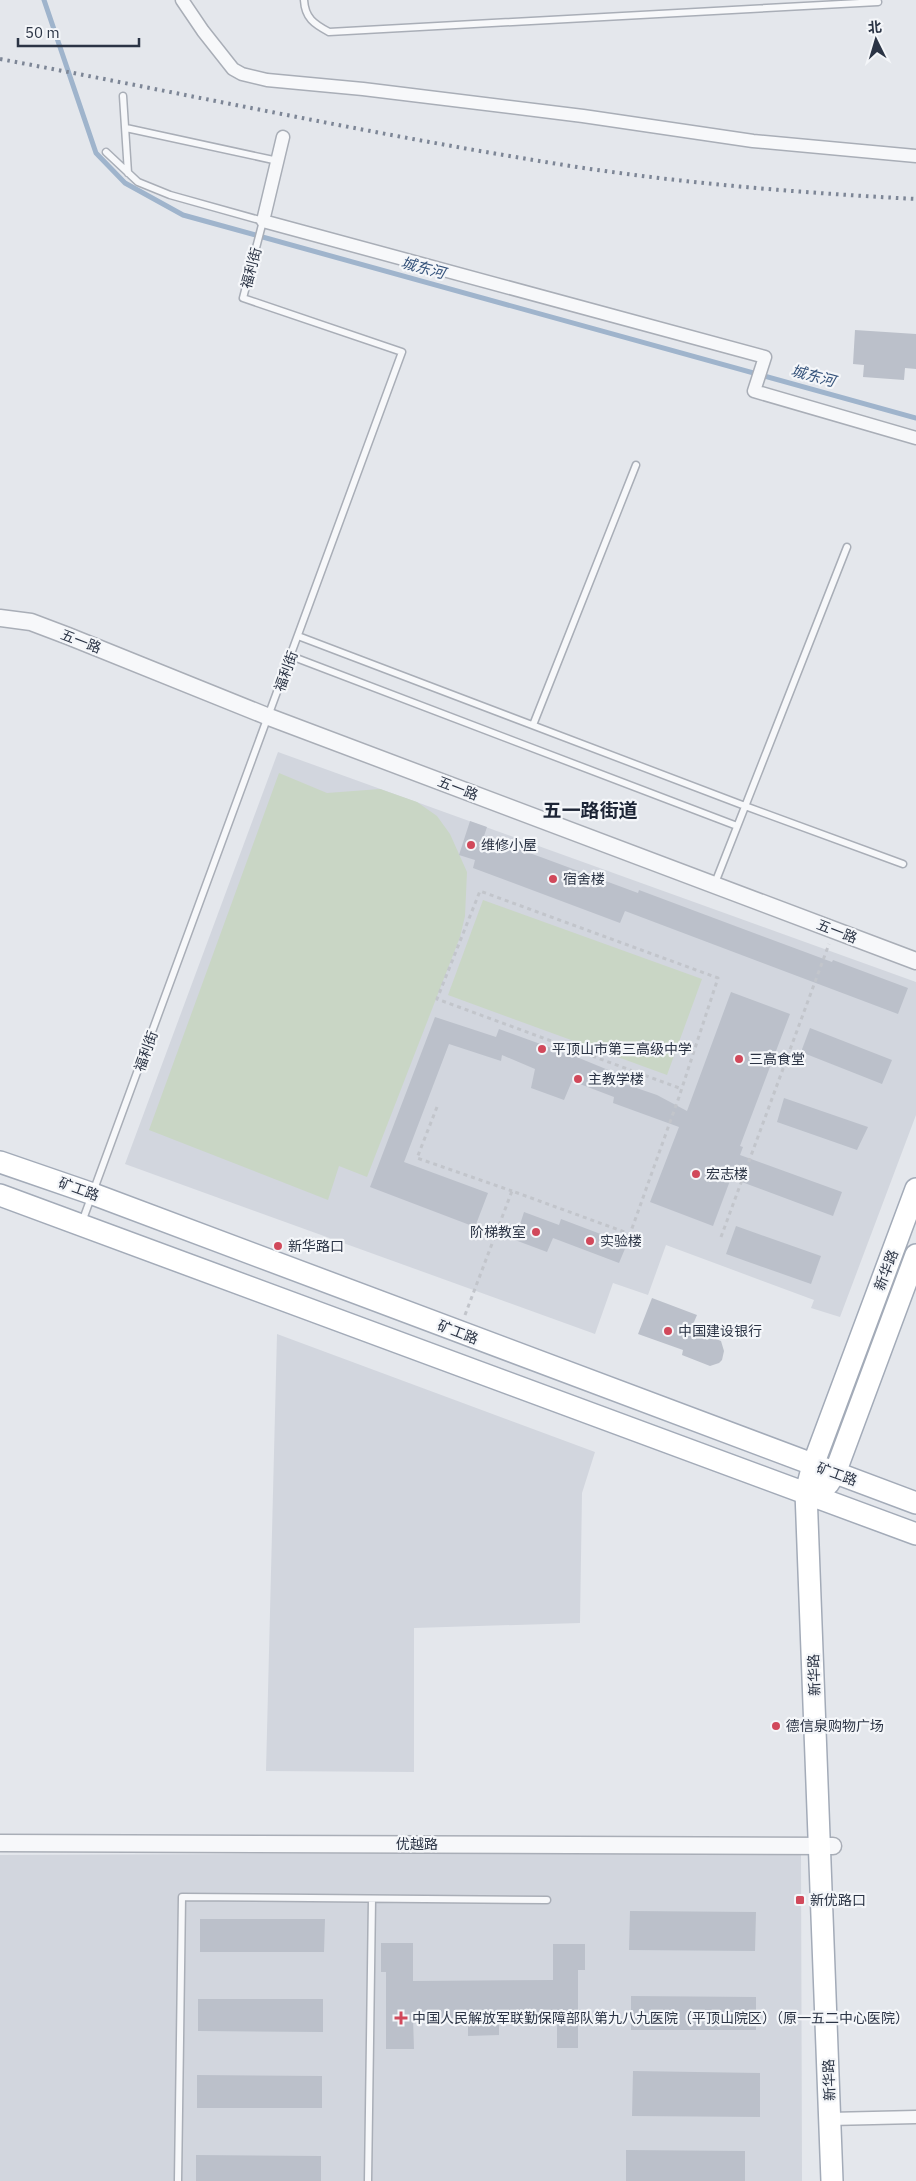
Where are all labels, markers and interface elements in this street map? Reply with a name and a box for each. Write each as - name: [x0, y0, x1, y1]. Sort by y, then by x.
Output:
- scale bar: [18, 15, 139, 47]
- north arrow: [851, 15, 901, 65]
- text: 北: [867, 17, 883, 37]
- text: 50 m: [25, 23, 60, 42]
- street label: 福利街: [237, 245, 265, 291]
- water label: 城东河: [399, 253, 450, 283]
- water label: 城东河: [789, 361, 840, 391]
- street label: 五一路: [58, 625, 104, 657]
- street label: 福利街: [270, 648, 302, 694]
- street label: 五一路: [435, 772, 481, 804]
- district label: 五一路街道: [542, 798, 638, 822]
- place label: 维修小屋: [481, 836, 537, 854]
- marker: 维修小屋: [465, 839, 477, 851]
- place label: 宿舍楼: [563, 870, 605, 888]
- marker: 宿舍楼: [547, 873, 559, 885]
- street label: 五一路: [814, 915, 860, 947]
- street label: 福利街: [130, 1028, 162, 1074]
- place label: 平顶山市第三高级中学: [552, 1040, 692, 1058]
- marker: 平顶山市第三高级中学: [536, 1043, 548, 1055]
- place label: 三高食堂: [749, 1050, 805, 1068]
- marker: 三高食堂: [733, 1053, 745, 1065]
- place label: 主教学楼: [588, 1070, 644, 1088]
- marker: 主教学楼: [572, 1073, 584, 1085]
- place label: 宏志楼: [706, 1165, 748, 1183]
- marker: 宏志楼: [690, 1168, 702, 1180]
- street label: 矿工路: [56, 1173, 102, 1205]
- place label: 阶梯教室: [470, 1223, 526, 1241]
- marker: 阶梯教室: [530, 1226, 542, 1238]
- place label: 实验楼: [600, 1232, 642, 1250]
- marker: 实验楼: [584, 1235, 596, 1247]
- place label: 新华路口: [288, 1237, 344, 1255]
- marker: 新华路口: [272, 1240, 284, 1252]
- street label: 新华路: [870, 1247, 902, 1293]
- street label: 矿工路: [435, 1316, 481, 1348]
- place label: 中国建设银行: [678, 1322, 762, 1340]
- marker: 中国建设银行: [662, 1325, 674, 1337]
- street label: 矿工路: [814, 1458, 860, 1490]
- street label: 新华路: [804, 1654, 824, 1696]
- place label: 德信泉购物广场: [786, 1717, 884, 1735]
- marker: 德信泉购物广场: [770, 1720, 782, 1732]
- street label: 优越路: [396, 1835, 438, 1853]
- place label: 新优路口: [810, 1891, 866, 1909]
- marker: 新优路口: [794, 1894, 806, 1906]
- place label: 中国人民解放军联勤保障部队第九八九医院（平顶山院区）（原一五二中心医院）: [412, 2009, 909, 2027]
- marker: 中国人民解放军联勤保障部队第九八九医院（平顶山院区）（原一五二中心医院）: [394, 2011, 408, 2025]
- street label: 新华路: [819, 2059, 839, 2101]

